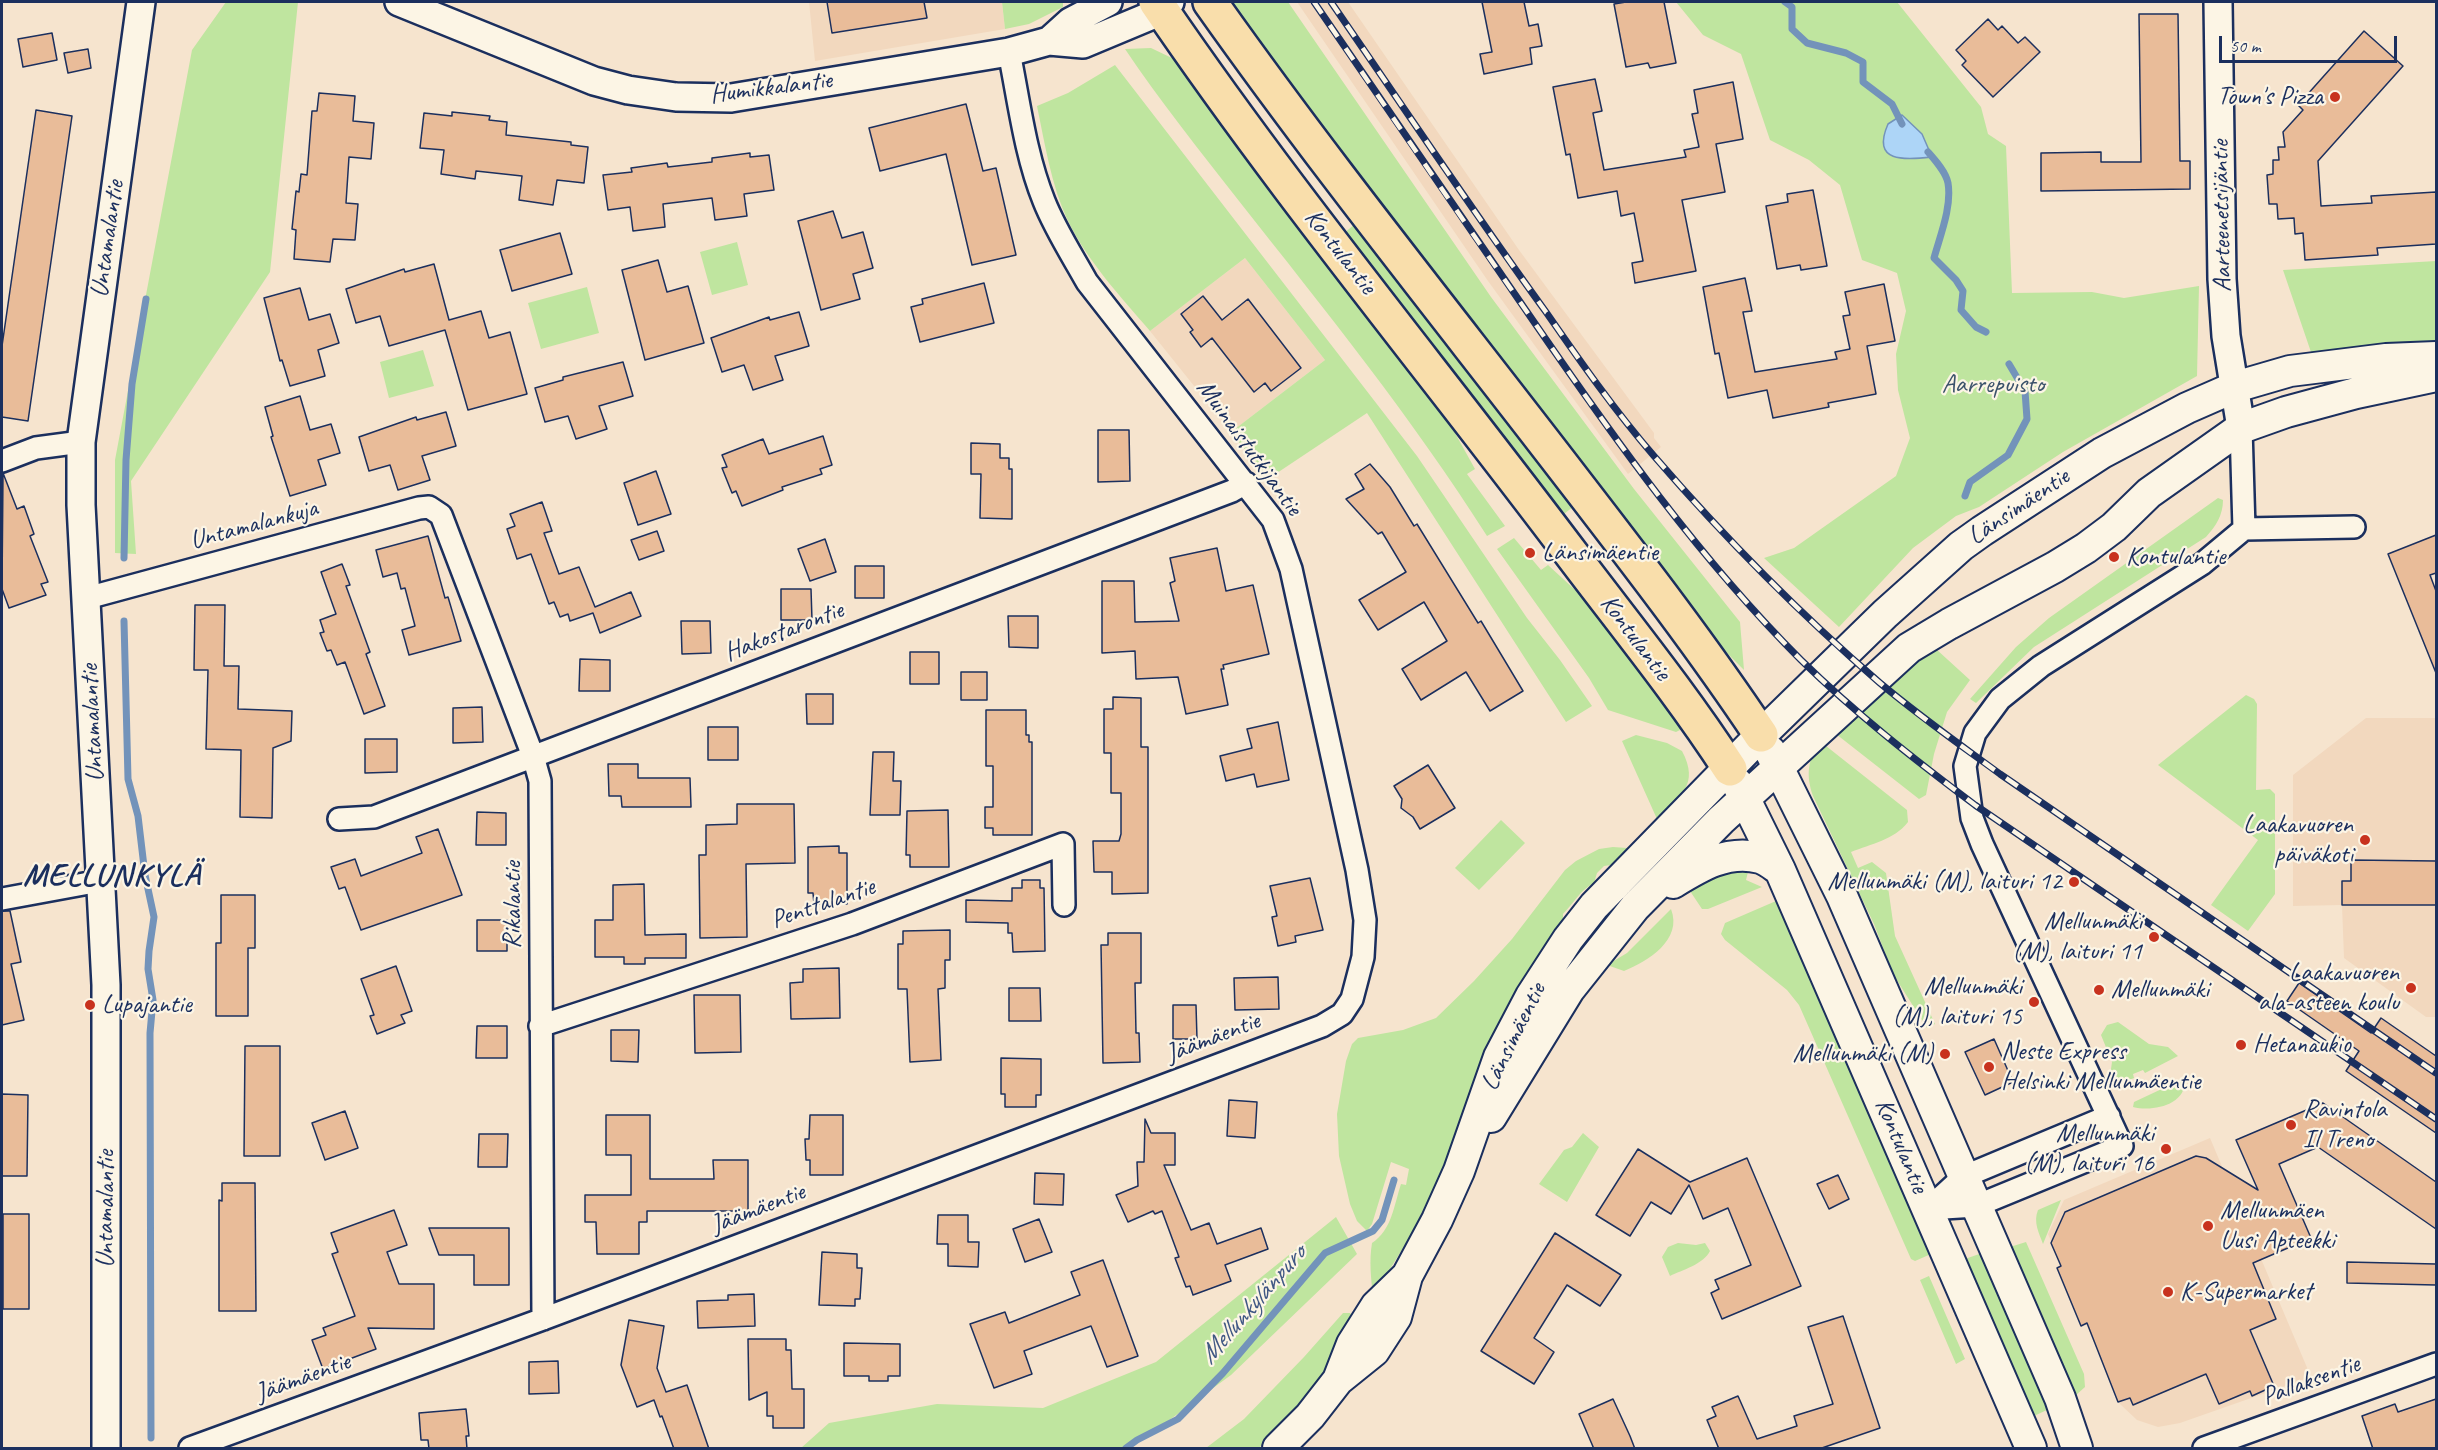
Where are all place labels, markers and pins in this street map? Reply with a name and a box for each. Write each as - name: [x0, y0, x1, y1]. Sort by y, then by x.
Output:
- place label: Town's Pizza: [2217, 81, 2323, 113]
- marker: Town's Pizza: [2328, 90, 2342, 104]
- place label: Länsimäentie: [1542, 537, 1658, 569]
- place label: Kontulantie: [2126, 541, 2225, 573]
- marker: Länsimäentie: [1523, 546, 1537, 560]
- marker: Kontulantie: [2107, 550, 2121, 564]
- place label: Laakavuoren päiväkoti: [2243, 809, 2353, 870]
- marker: Laakavuoren päiväkoti: [2358, 833, 2372, 847]
- place label: Mellunmäki (M), laituri 12: [1828, 866, 2062, 898]
- marker: Mellunmäki (M), laituri 12: [2067, 875, 2081, 889]
- place label: Mellunmäki (M), laituri 11: [2012, 906, 2142, 968]
- marker: Mellunmäki (M), laituri 11: [2147, 930, 2161, 944]
- place label: Laakavuoren ala-asteen koulu: [2258, 957, 2399, 1018]
- place label: Mellunmäki (M), laituri 15: [1892, 971, 2022, 1032]
- place label: Mellunmäki: [2111, 974, 2209, 1006]
- marker: Laakavuoren ala-asteen koulu: [2404, 981, 2418, 995]
- marker: Mellunmäki: [2092, 983, 2106, 997]
- place label: Lupajantie: [102, 989, 192, 1021]
- marker: Mellunmäki (M), laituri 15: [2027, 995, 2041, 1009]
- marker: Lupajantie: [83, 998, 97, 1012]
- place label: Hetanaukio: [2253, 1029, 2351, 1061]
- place label: Neste Express Helsinki Mellunmäentie: [2001, 1036, 2200, 1098]
- place label: Mellunmäki (M): [1793, 1038, 1933, 1070]
- marker: Hetanaukio: [2234, 1038, 2248, 1052]
- marker: Mellunmäki (M): [1938, 1047, 1952, 1061]
- marker: Neste Express Helsinki Mellunmäentie: [1982, 1060, 1996, 1074]
- place label: Ravintola Il Treno: [2303, 1094, 2386, 1156]
- place label: Mellunmäki (M), laituri 16: [2024, 1118, 2154, 1180]
- marker: Ravintola Il Treno: [2284, 1118, 2298, 1132]
- marker: Mellunmäki (M), laituri 16: [2159, 1142, 2173, 1156]
- place label: Mellunmäen Uusi Apteekki: [2220, 1195, 2335, 1256]
- marker: Mellunmäen Uusi Apteekki: [2201, 1219, 2215, 1233]
- place label: K-Supermarket: [2180, 1276, 2312, 1308]
- marker: K-Supermarket: [2161, 1285, 2175, 1299]

